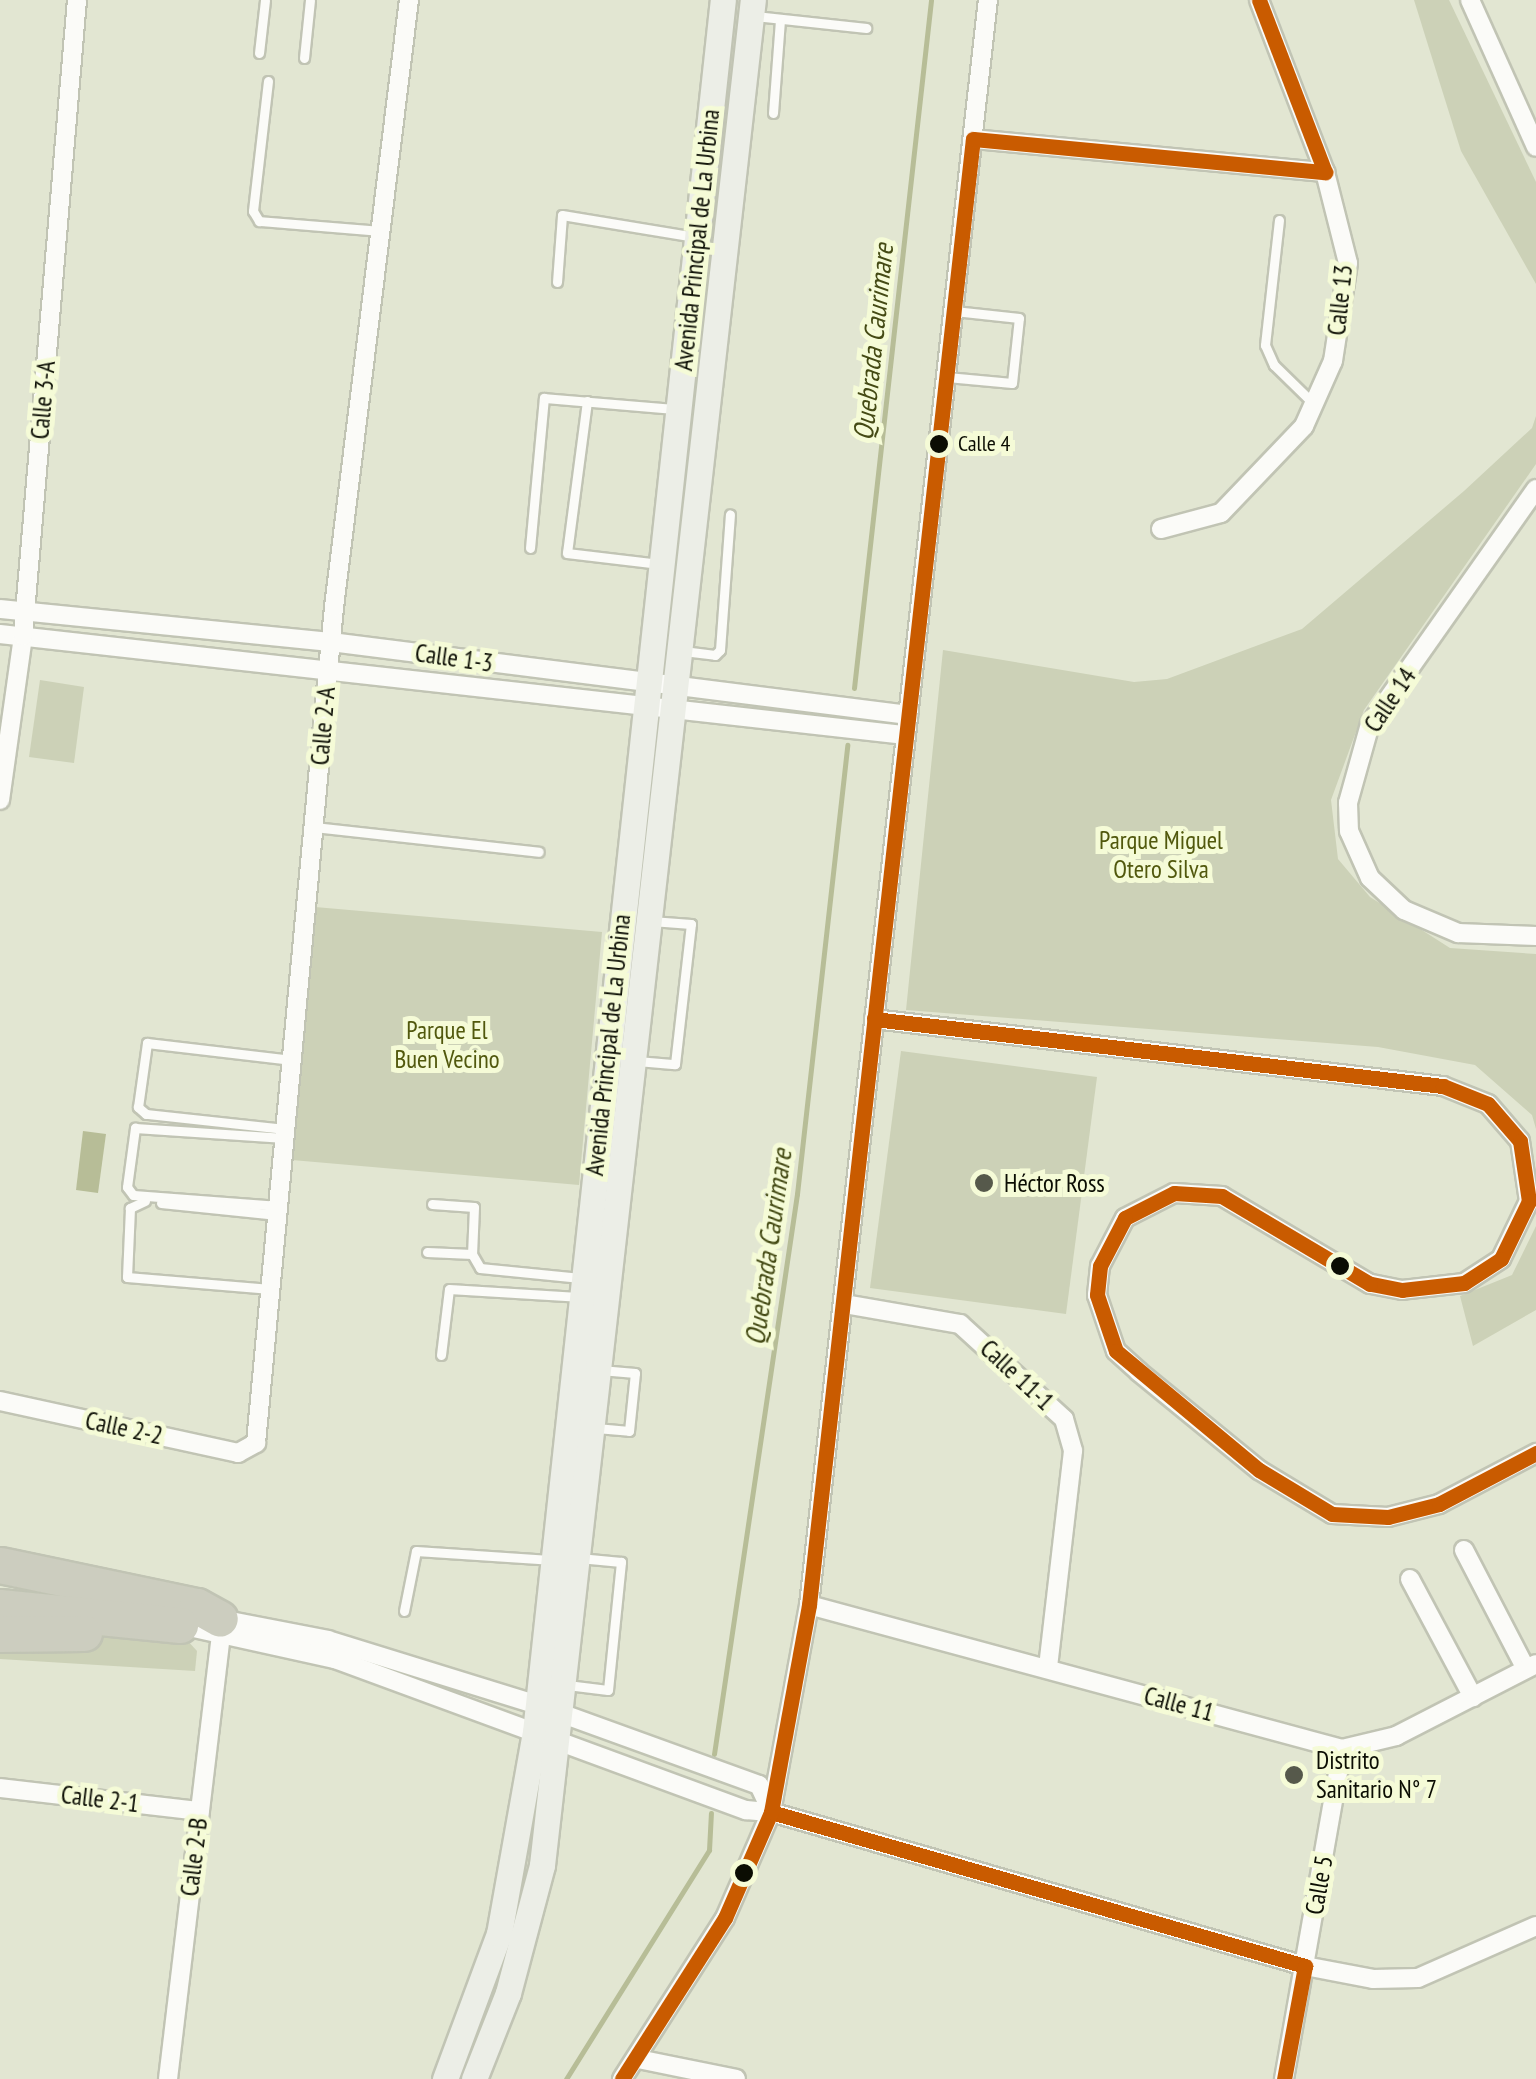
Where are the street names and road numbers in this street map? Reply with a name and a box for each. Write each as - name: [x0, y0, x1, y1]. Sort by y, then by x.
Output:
- street label: Avenida Principal de La Urbina: [668, 108, 726, 372]
- street label: Calle 13: [1321, 263, 1359, 337]
- street label: Calle 3-A: [25, 360, 61, 440]
- street label: Calle 1-3: [413, 638, 495, 678]
- street label: Calle 14: [1358, 662, 1422, 738]
- street label: Calle 2-A: [305, 686, 341, 766]
- street label: Avenida Principal de La Urbina: [579, 913, 637, 1177]
- street label: Calle 11-1: [974, 1334, 1060, 1416]
- street label: Calle 2-2: [83, 1405, 165, 1451]
- street label: Calle 11: [1141, 1680, 1217, 1728]
- street label: Calle 2-1: [59, 1779, 141, 1819]
- street label: Calle 2-B: [174, 1816, 214, 1898]
- street label: Calle 5: [1299, 1853, 1339, 1917]

